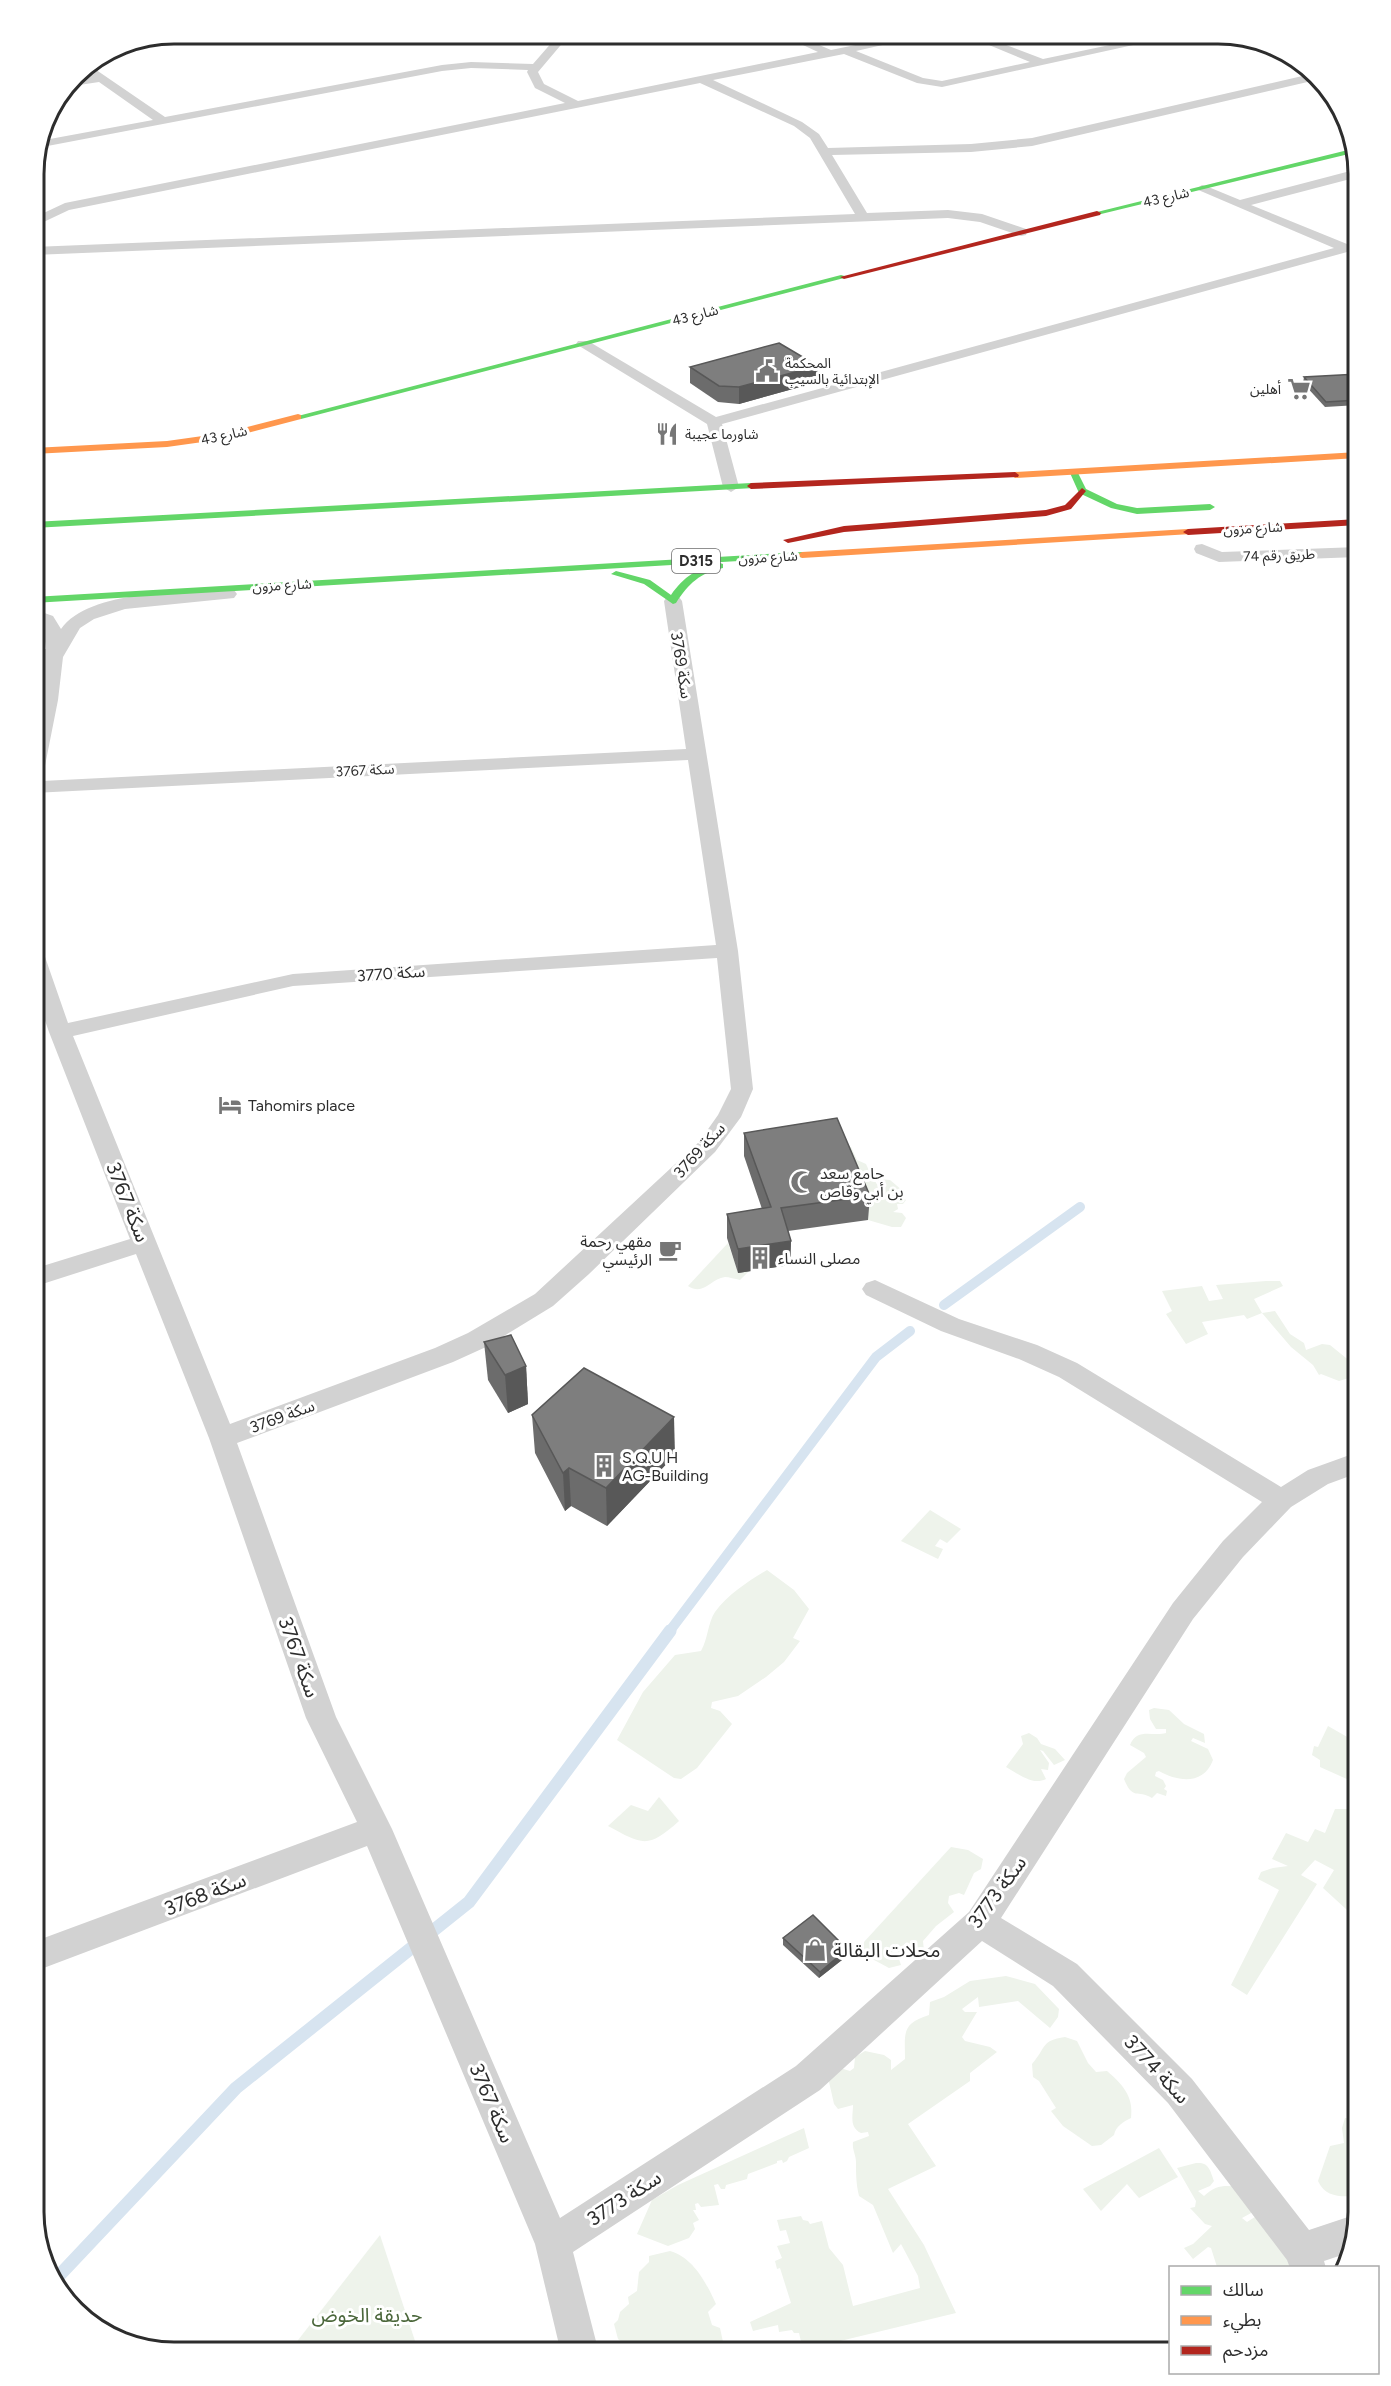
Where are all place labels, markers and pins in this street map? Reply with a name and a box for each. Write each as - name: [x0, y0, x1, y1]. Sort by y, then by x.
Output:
- place label: المحكمة الإبتدائية بالسيب: [785, 355, 879, 389]
- public building icon: المحكمة الإبتدائية بالسيب: [754, 358, 780, 384]
- supermarket icon: أهلين: [1286, 376, 1312, 402]
- place label: أهلين: [1250, 380, 1281, 398]
- restaurant icon: شاورما عجيبة: [654, 421, 680, 447]
- place label: شاورما عجيبة: [685, 426, 759, 443]
- hotel icon: Tahomirs place: [217, 1092, 243, 1118]
- place label: Tahomirs place: [248, 1096, 355, 1115]
- place label: جامع سعد بن أبي وقاص: [820, 1164, 904, 1204]
- mosque icon: جامع سعد بن أبي وقاص: [789, 1169, 815, 1195]
- place label: مقهي رحمة الرئيسي: [580, 1232, 652, 1272]
- cafe icon: مقهي رحمة الرئيسي: [657, 1237, 683, 1263]
- building icon: مصلى النساء: [747, 1245, 773, 1271]
- place label: مصلى النساء: [778, 1249, 860, 1268]
- place label: S.Q.U H AG-Building: [622, 1448, 709, 1485]
- building icon: S.Q.U H AG-Building: [591, 1453, 617, 1479]
- shop icon: محلات البقالة: [802, 1937, 828, 1963]
- place label: محلات البقالة: [833, 1938, 940, 1962]

